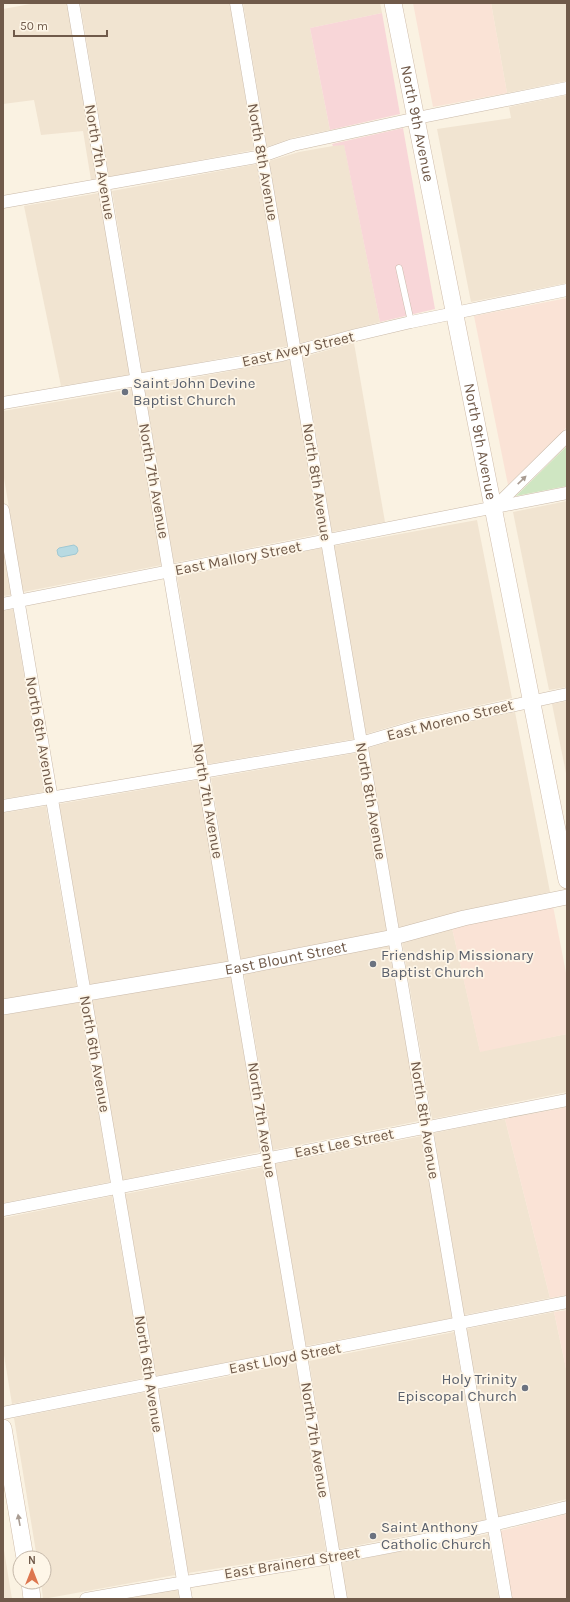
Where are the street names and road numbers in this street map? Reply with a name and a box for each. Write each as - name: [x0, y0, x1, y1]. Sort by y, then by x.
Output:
- street label: North 9th Avenue: [397, 64, 438, 183]
- street label: North 8th Avenue: [244, 102, 282, 222]
- street label: North 7th Avenue: [81, 103, 119, 221]
- street label: East Avery Street: [240, 327, 356, 371]
- street label: North 9th Avenue: [460, 381, 501, 501]
- street label: North 7th Avenue: [135, 422, 173, 540]
- street label: North 8th Avenue: [299, 422, 335, 542]
- street label: East Mallory Street: [173, 537, 303, 579]
- street label: North 6th Avenue: [22, 675, 60, 795]
- street label: East Moreno Street: [385, 695, 515, 744]
- street label: North 8th Avenue: [352, 741, 390, 861]
- street label: North 7th Avenue: [189, 742, 227, 860]
- street label: East Blount Street: [223, 937, 349, 979]
- street label: North 6th Avenue: [76, 994, 114, 1114]
- street label: North 8th Avenue: [407, 1060, 443, 1180]
- street label: North 7th Avenue: [244, 1061, 280, 1179]
- street label: East Lee Street: [293, 1124, 396, 1161]
- street label: North 6th Avenue: [131, 1314, 167, 1434]
- street label: East Lloyd Street: [227, 1338, 343, 1378]
- street label: North 7th Avenue: [297, 1381, 333, 1499]
- street label: East Brainerd Street: [223, 1543, 361, 1583]

